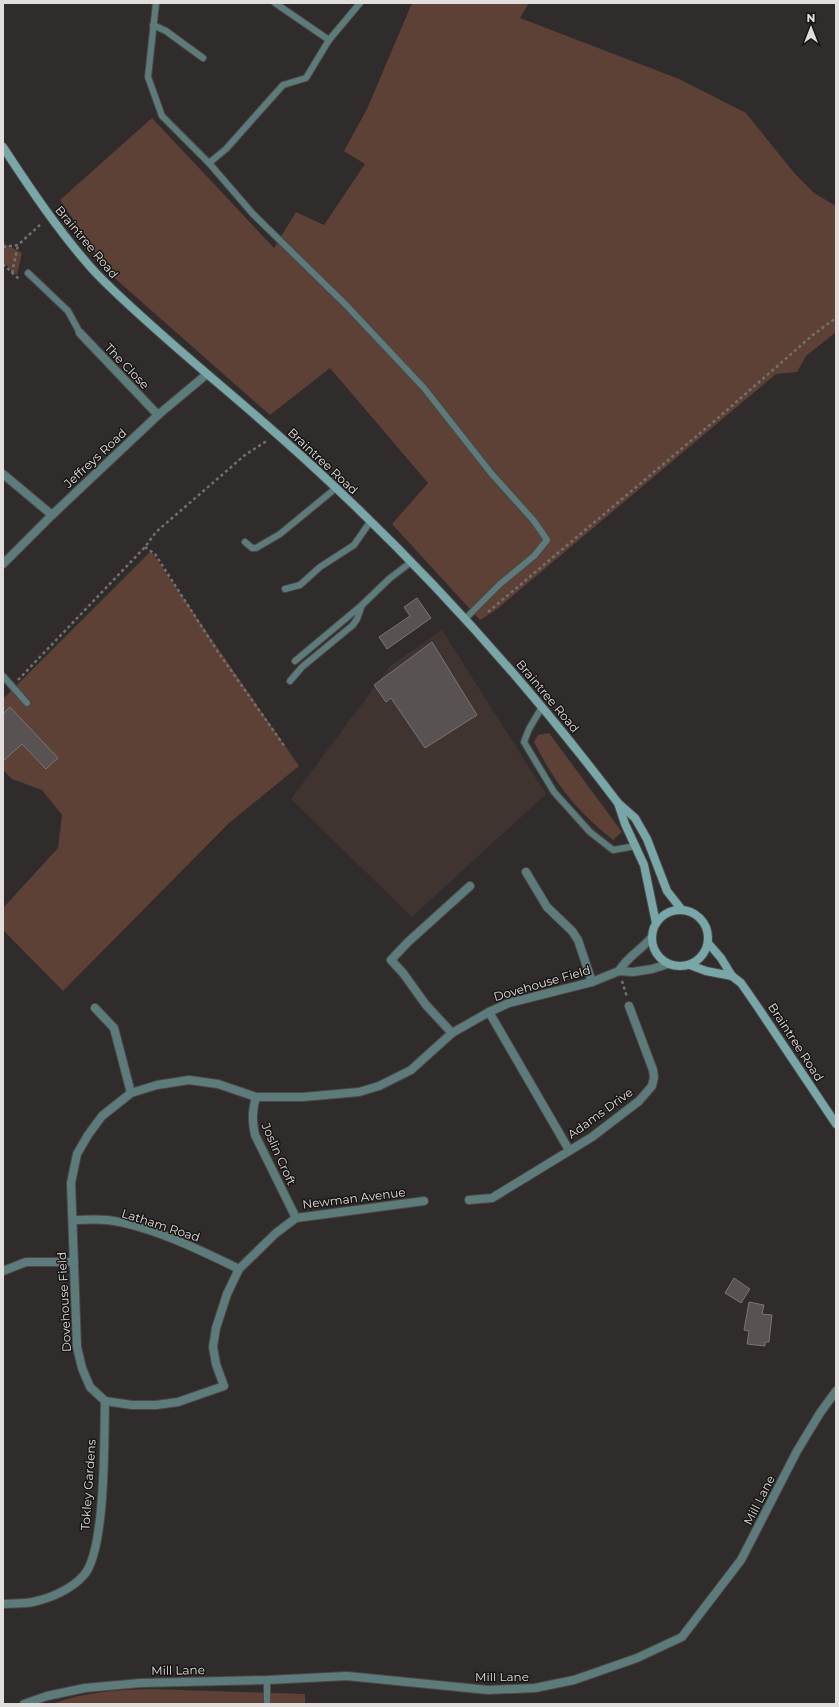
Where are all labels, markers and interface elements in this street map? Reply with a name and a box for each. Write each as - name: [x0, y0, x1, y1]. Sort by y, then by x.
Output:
- north arrow: [791, 8, 831, 48]
- text: N: [807, 11, 815, 25]
- street label: Braintree Road: [52, 203, 122, 281]
- street label: The Close: [102, 340, 152, 392]
- street label: Jeffreys Road: [60, 425, 129, 491]
- street label: Braintree Road: [285, 425, 361, 497]
- street label: Braintree Road: [513, 657, 583, 735]
- street label: Dovehouse Field: [492, 962, 592, 1004]
- street label: Braintree Road: [765, 1000, 827, 1084]
- street label: Adams Drive: [564, 1084, 636, 1142]
- street label: Joslin Croft: [258, 1120, 299, 1188]
- street label: Newman Avenue: [302, 1184, 406, 1212]
- street label: Latham Road: [120, 1205, 202, 1245]
- street label: Dovehouse Field: [54, 1252, 74, 1352]
- street label: Tokley Gardens: [77, 1439, 99, 1531]
- street label: Mill Lane: [740, 1473, 778, 1527]
- street label: Mill Lane: [151, 1662, 205, 1678]
- street label: Mill Lane: [475, 1669, 529, 1684]

